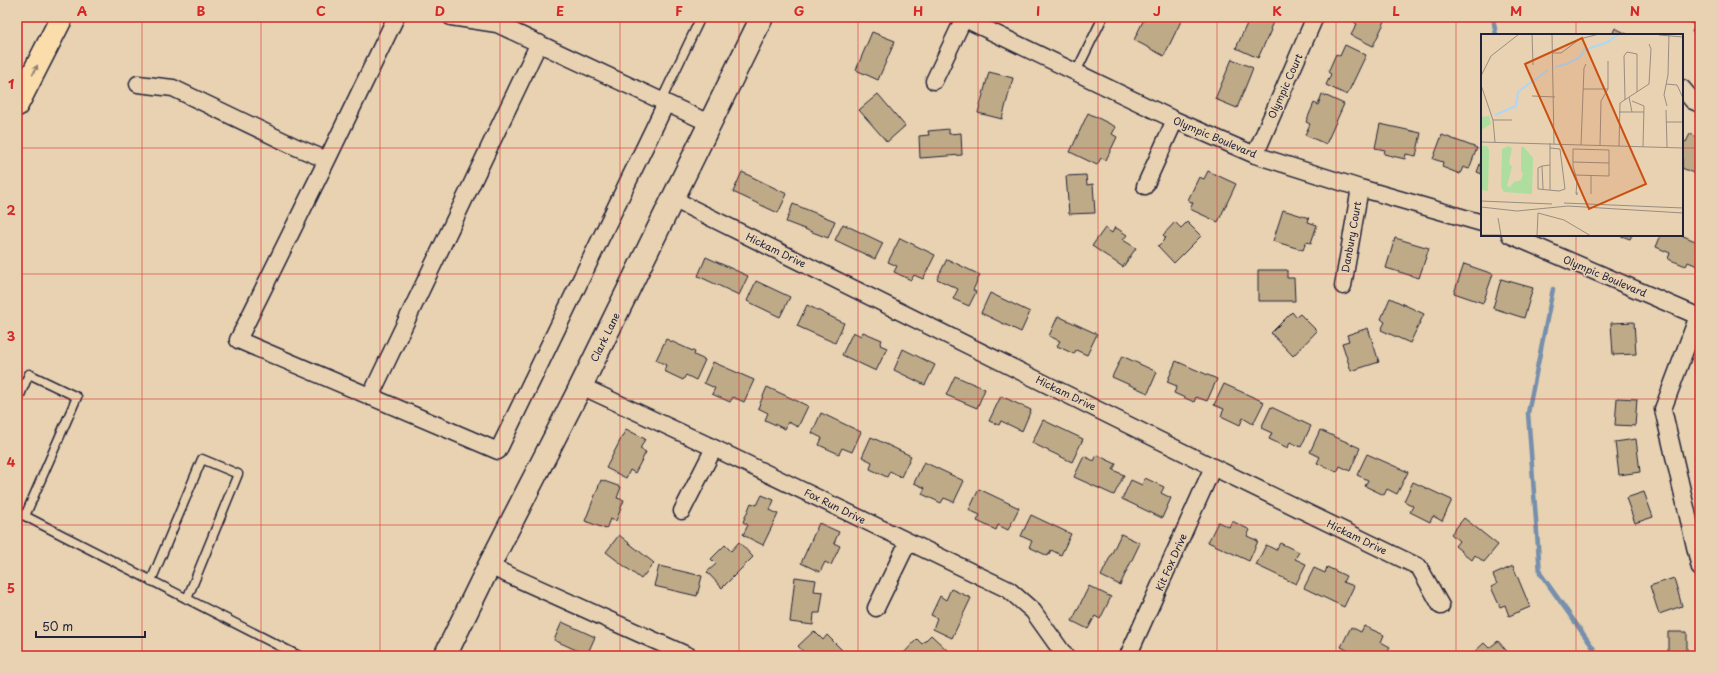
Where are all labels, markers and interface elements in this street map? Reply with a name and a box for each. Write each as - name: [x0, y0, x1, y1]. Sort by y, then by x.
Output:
- text: A: [77, 1, 87, 20]
- text: B: [197, 1, 206, 20]
- text: C: [316, 1, 326, 20]
- text: D: [435, 1, 445, 20]
- text: E: [556, 1, 564, 20]
- text: F: [675, 1, 683, 20]
- text: G: [794, 1, 804, 20]
- text: H: [913, 1, 923, 20]
- text: I: [1036, 1, 1040, 20]
- text: J: [1153, 1, 1161, 20]
- text: K: [1272, 1, 1282, 20]
- text: L: [1392, 1, 1400, 20]
- text: M: [1510, 1, 1522, 20]
- text: N: [1630, 1, 1640, 20]
- inset map: [1481, 34, 1683, 236]
- street label: Olympic Court: [1264, 51, 1306, 121]
- one-way arrow: [32, 64, 38, 76]
- text: 1: [8, 74, 14, 93]
- street label: Olympic Boulevard: [1171, 112, 1259, 162]
- text: 2: [6, 200, 16, 219]
- street label: Danbury Court: [1337, 200, 1365, 274]
- street label: Hickam Drive: [744, 229, 809, 271]
- street label: Olympic Boulevard: [1561, 251, 1649, 301]
- street label: Clark Lane: [586, 309, 623, 364]
- text: 3: [7, 326, 16, 345]
- street label: Hickam Drive: [1034, 372, 1099, 414]
- text: 4: [7, 452, 16, 471]
- street label: Fox Run Drive: [802, 484, 868, 527]
- street label: Hickam Drive: [1325, 516, 1390, 558]
- street label: Kit Fox Drive: [1151, 531, 1190, 593]
- text: 5: [7, 578, 15, 597]
- scale bar: [36, 613, 145, 639]
- text: 50 m: [42, 617, 73, 635]

